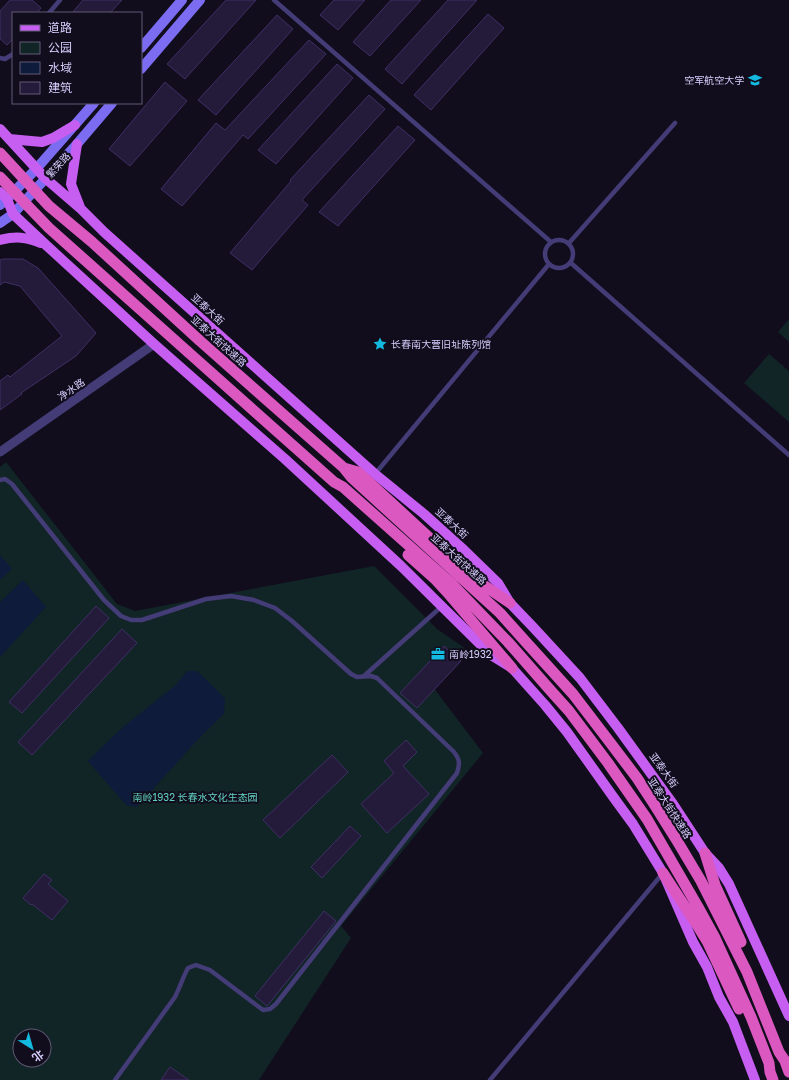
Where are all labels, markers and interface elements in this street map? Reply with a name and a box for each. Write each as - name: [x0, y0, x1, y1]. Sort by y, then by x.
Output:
- legend: [12, 12, 142, 104]
- text: 道路: [48, 20, 72, 35]
- text: 公园: [48, 40, 72, 55]
- text: 水域: [48, 60, 72, 75]
- school or university icon: 空军航空大学: [747, 72, 763, 88]
- place label: 空军航空大学: [684, 74, 744, 86]
- text: 建筑: [48, 80, 72, 95]
- street label: 繁荣路: [43, 150, 73, 180]
- street label: 亚泰大街: [189, 291, 227, 327]
- street label: 亚泰大街快速路: [189, 313, 249, 369]
- place icon: 长春南大营旧址陈列馆: [372, 336, 388, 352]
- place label: 长春南大营旧址陈列馆: [391, 338, 491, 350]
- street label: 净水路: [55, 375, 87, 403]
- street label: 亚泰大街: [433, 505, 471, 541]
- street label: 亚泰大街快速路: [429, 531, 489, 587]
- office icon: 南岭1932: [430, 646, 446, 662]
- place label: 南岭1932: [449, 648, 492, 660]
- street label: 亚泰大街: [647, 750, 681, 790]
- street label: 亚泰大街快速路: [646, 775, 694, 841]
- park label: 南岭1932 长春水文化生态园: [132, 791, 258, 803]
- north arrow: [12, 1028, 52, 1068]
- text: 北: [30, 1048, 47, 1065]

